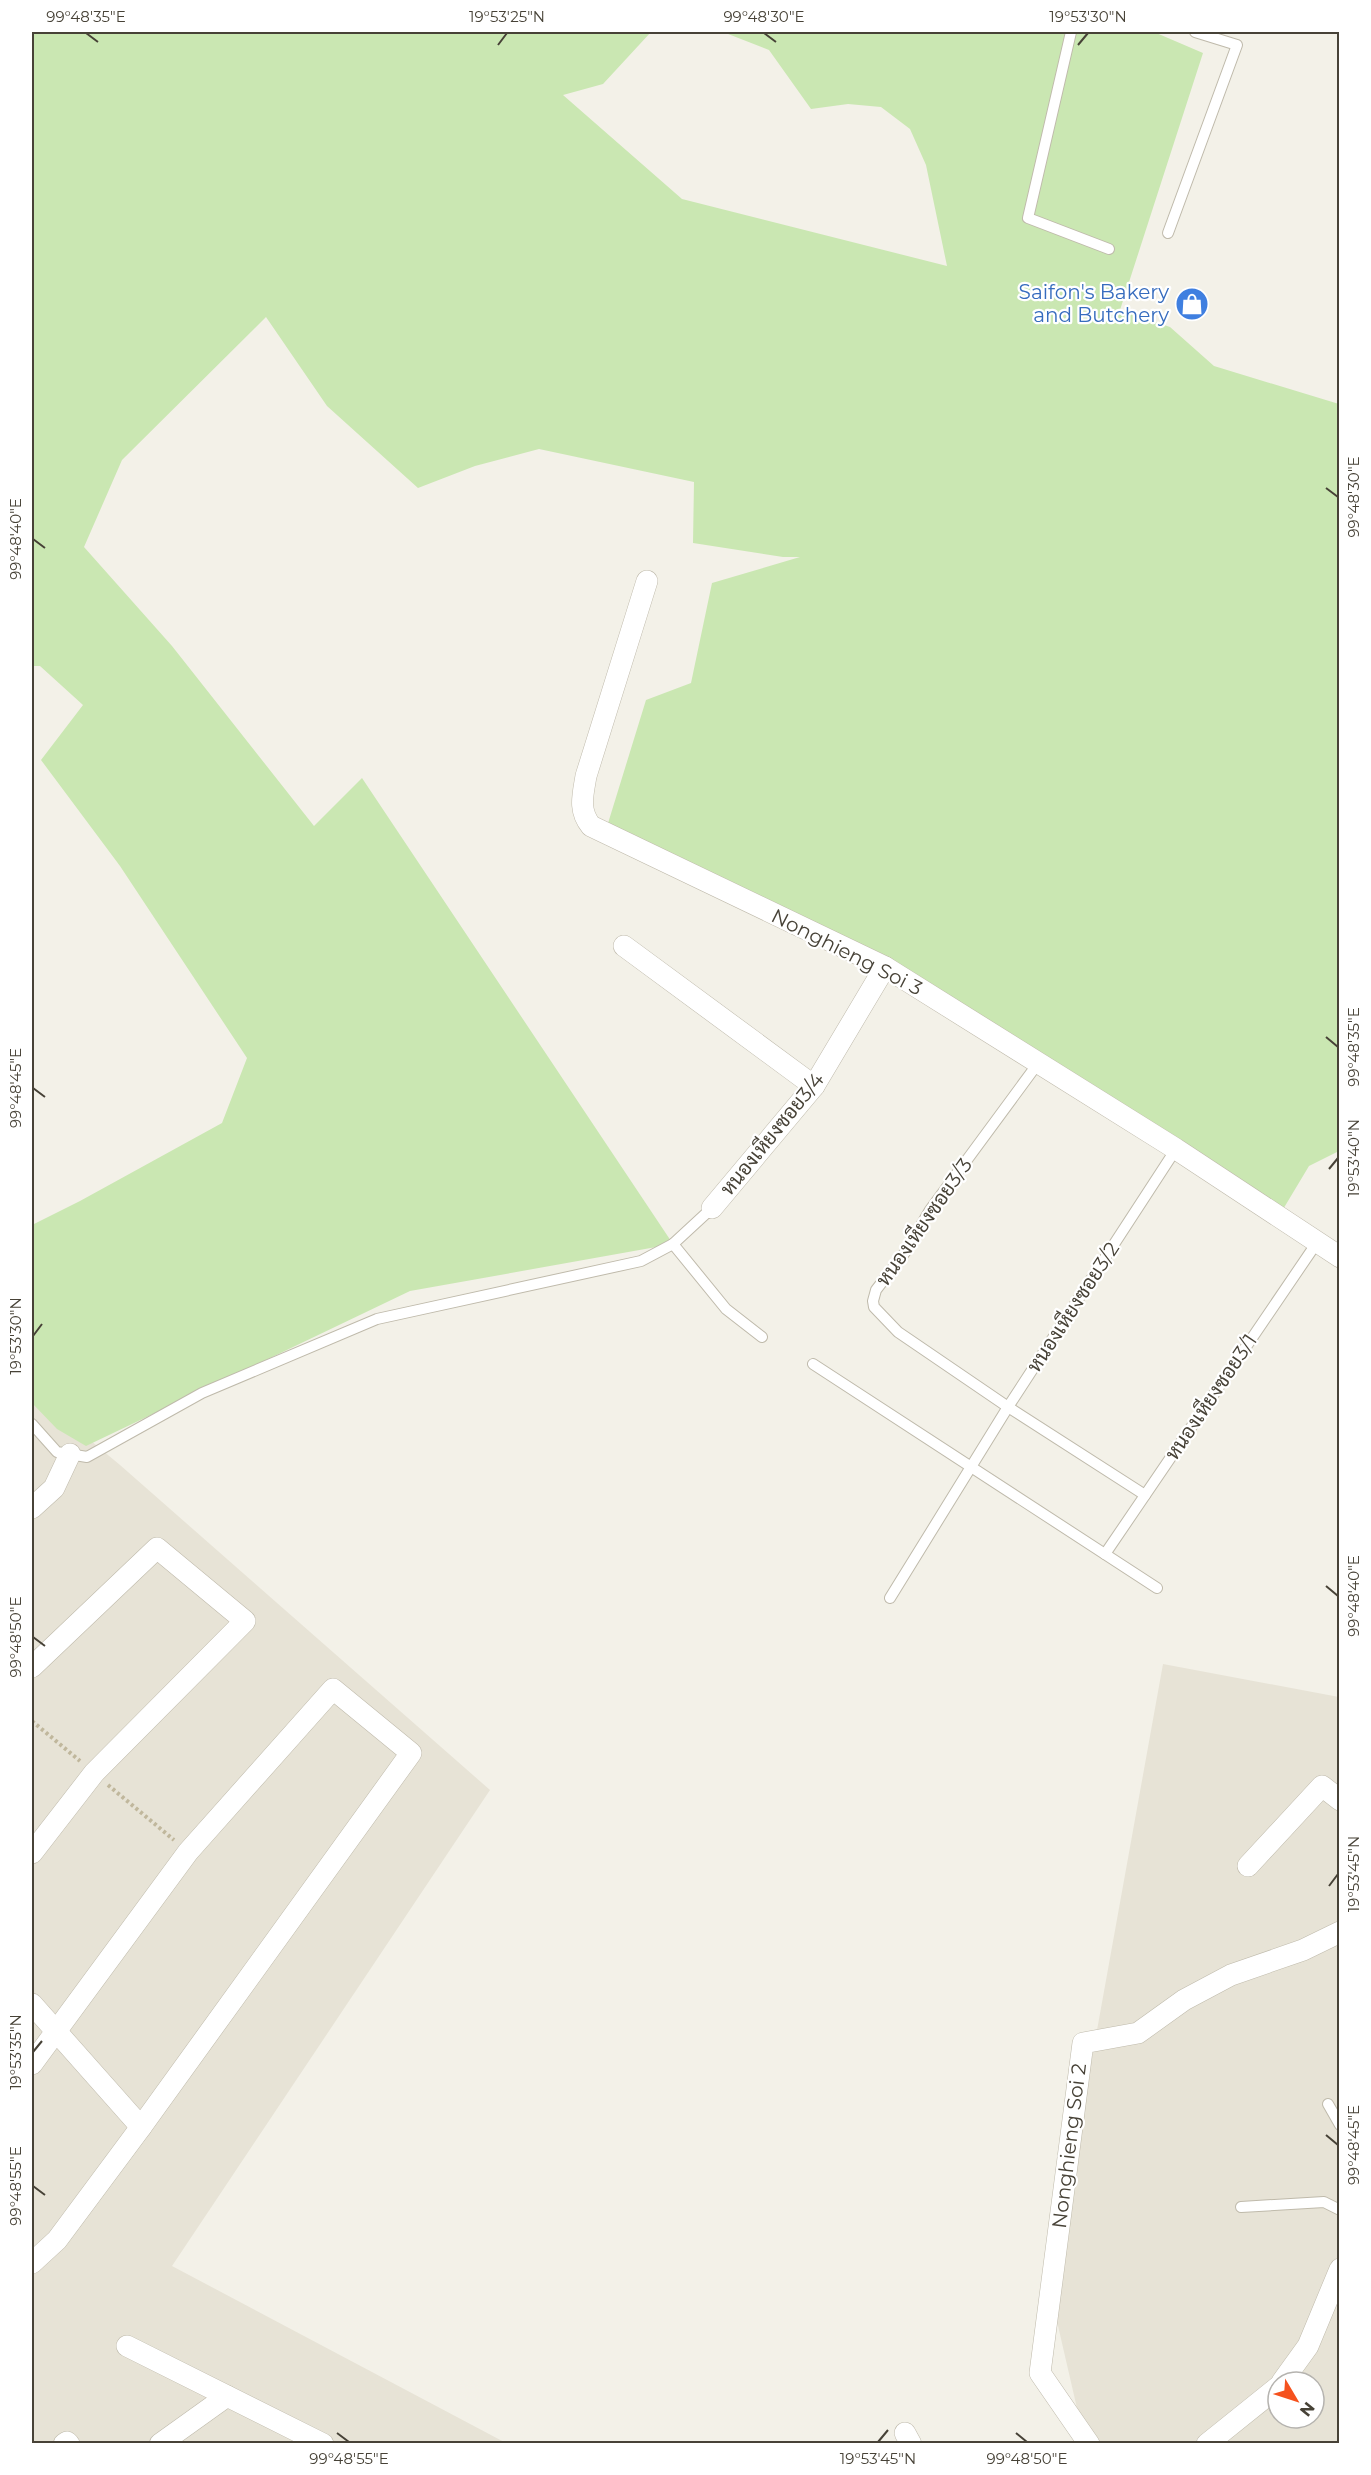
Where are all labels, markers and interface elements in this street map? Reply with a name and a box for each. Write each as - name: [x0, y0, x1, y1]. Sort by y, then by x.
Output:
- text: 99°48'35"E: [46, 7, 126, 26]
- text: 19°53'25"N: [469, 7, 545, 26]
- text: 99°48'30"E: [723, 7, 805, 26]
- text: 19°53'30"N: [1049, 7, 1127, 26]
- place label: Saifon's Bakery and Butchery: [1019, 280, 1169, 327]
- shop icon: Saifon's Bakery and Butchery: [1174, 286, 1210, 322]
- text: 99°48'30"E: [1344, 456, 1363, 538]
- text: 99°48'40"E: [6, 498, 25, 580]
- street label: Nonghieng Soi 3: [768, 904, 926, 1000]
- text: 99°48'35"E: [1344, 1007, 1363, 1087]
- text: 99°48'45"E: [6, 1048, 25, 1128]
- street label: หนองเหียงซอย3/4: [714, 1067, 829, 1200]
- text: 19°53'40"N: [1344, 1119, 1363, 1197]
- street label: หนองเหียงซอย3/3: [870, 1153, 977, 1291]
- street label: หนองเหียงซอย3/2: [1021, 1237, 1124, 1377]
- text: 19°53'30"N: [6, 1297, 25, 1375]
- street label: หนองเหียงซอย3/1: [1159, 1329, 1262, 1465]
- text: 99°48'40"E: [1344, 1555, 1363, 1637]
- text: 99°48'50"E: [6, 1597, 25, 1677]
- text: 19°53'45"N: [1344, 1836, 1363, 1912]
- text: 19°53'35"N: [6, 2014, 25, 2090]
- street label: Nonghieng Soi 2: [1047, 2062, 1091, 2230]
- text: 99°48'45"E: [1344, 2105, 1363, 2185]
- text: 99°48'55"E: [6, 2146, 25, 2226]
- north arrow: [1266, 2370, 1326, 2430]
- text: N: [1296, 2398, 1319, 2420]
- text: 99°48'55"E: [309, 2449, 389, 2468]
- text: 19°53'45"N: [840, 2449, 916, 2468]
- text: 99°48'50"E: [987, 2449, 1067, 2468]

